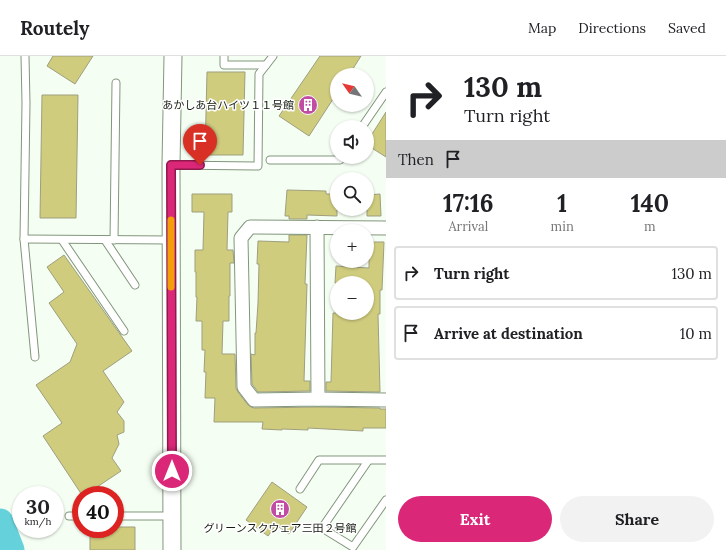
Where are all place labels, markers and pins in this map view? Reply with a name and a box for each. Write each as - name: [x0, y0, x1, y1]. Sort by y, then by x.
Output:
- building icon: あかしあ台ハイツ１１号館: [297, 94, 319, 116]
- place label: あかしあ台ハイツ１１号館: [162, 98, 294, 112]
- pin: [183, 124, 217, 165]
- building icon: グリーンスクウェア三田２号館: [269, 498, 291, 520]
- place label: グリーンスクウェア三田２号館: [203, 521, 357, 535]

